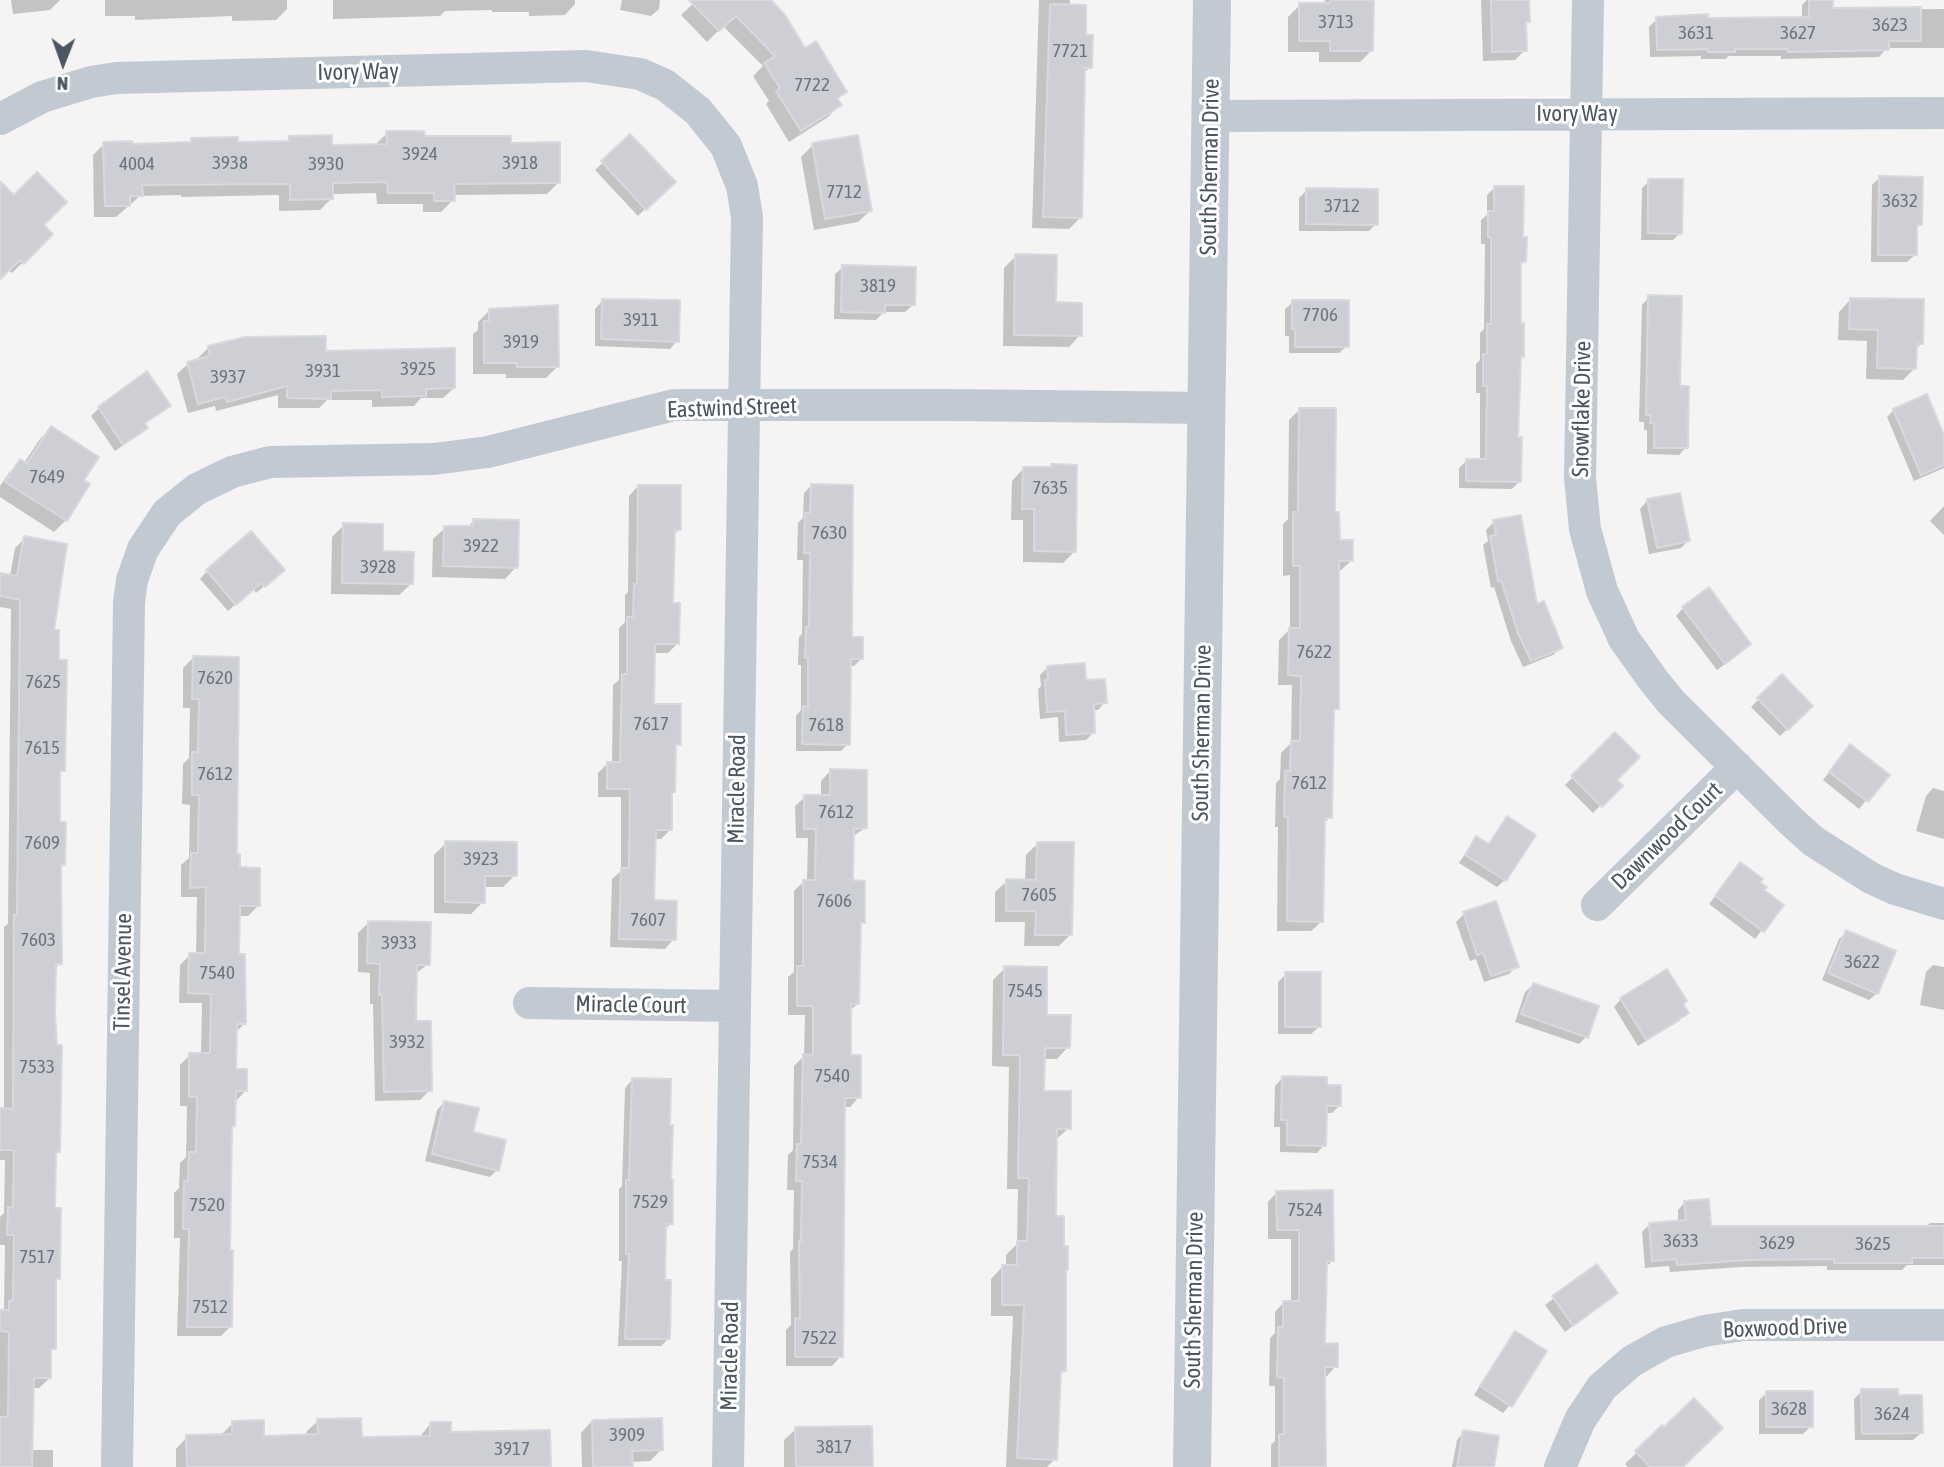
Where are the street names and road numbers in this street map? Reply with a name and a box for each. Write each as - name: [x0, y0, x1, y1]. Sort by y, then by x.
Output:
- street label: Ivory Way: [317, 57, 399, 87]
- street label: South Sherman Drive: [1195, 78, 1225, 256]
- street label: Ivory Way: [1536, 100, 1618, 128]
- street label: Snowflake Drive: [1567, 341, 1597, 477]
- street label: Eastwind Street: [667, 392, 797, 424]
- street label: South Sherman Drive: [1187, 644, 1217, 822]
- street label: Miracle Road: [722, 734, 752, 844]
- street label: Dawnwood Court: [1606, 776, 1728, 896]
- street label: Tinsel Avenue: [108, 913, 138, 1031]
- street label: Miracle Court: [575, 990, 687, 1020]
- street label: South Sherman Drive: [1179, 1211, 1209, 1389]
- street label: Miracle Road: [715, 1301, 745, 1411]
- street label: Boxwood Drive: [1722, 1312, 1848, 1344]

